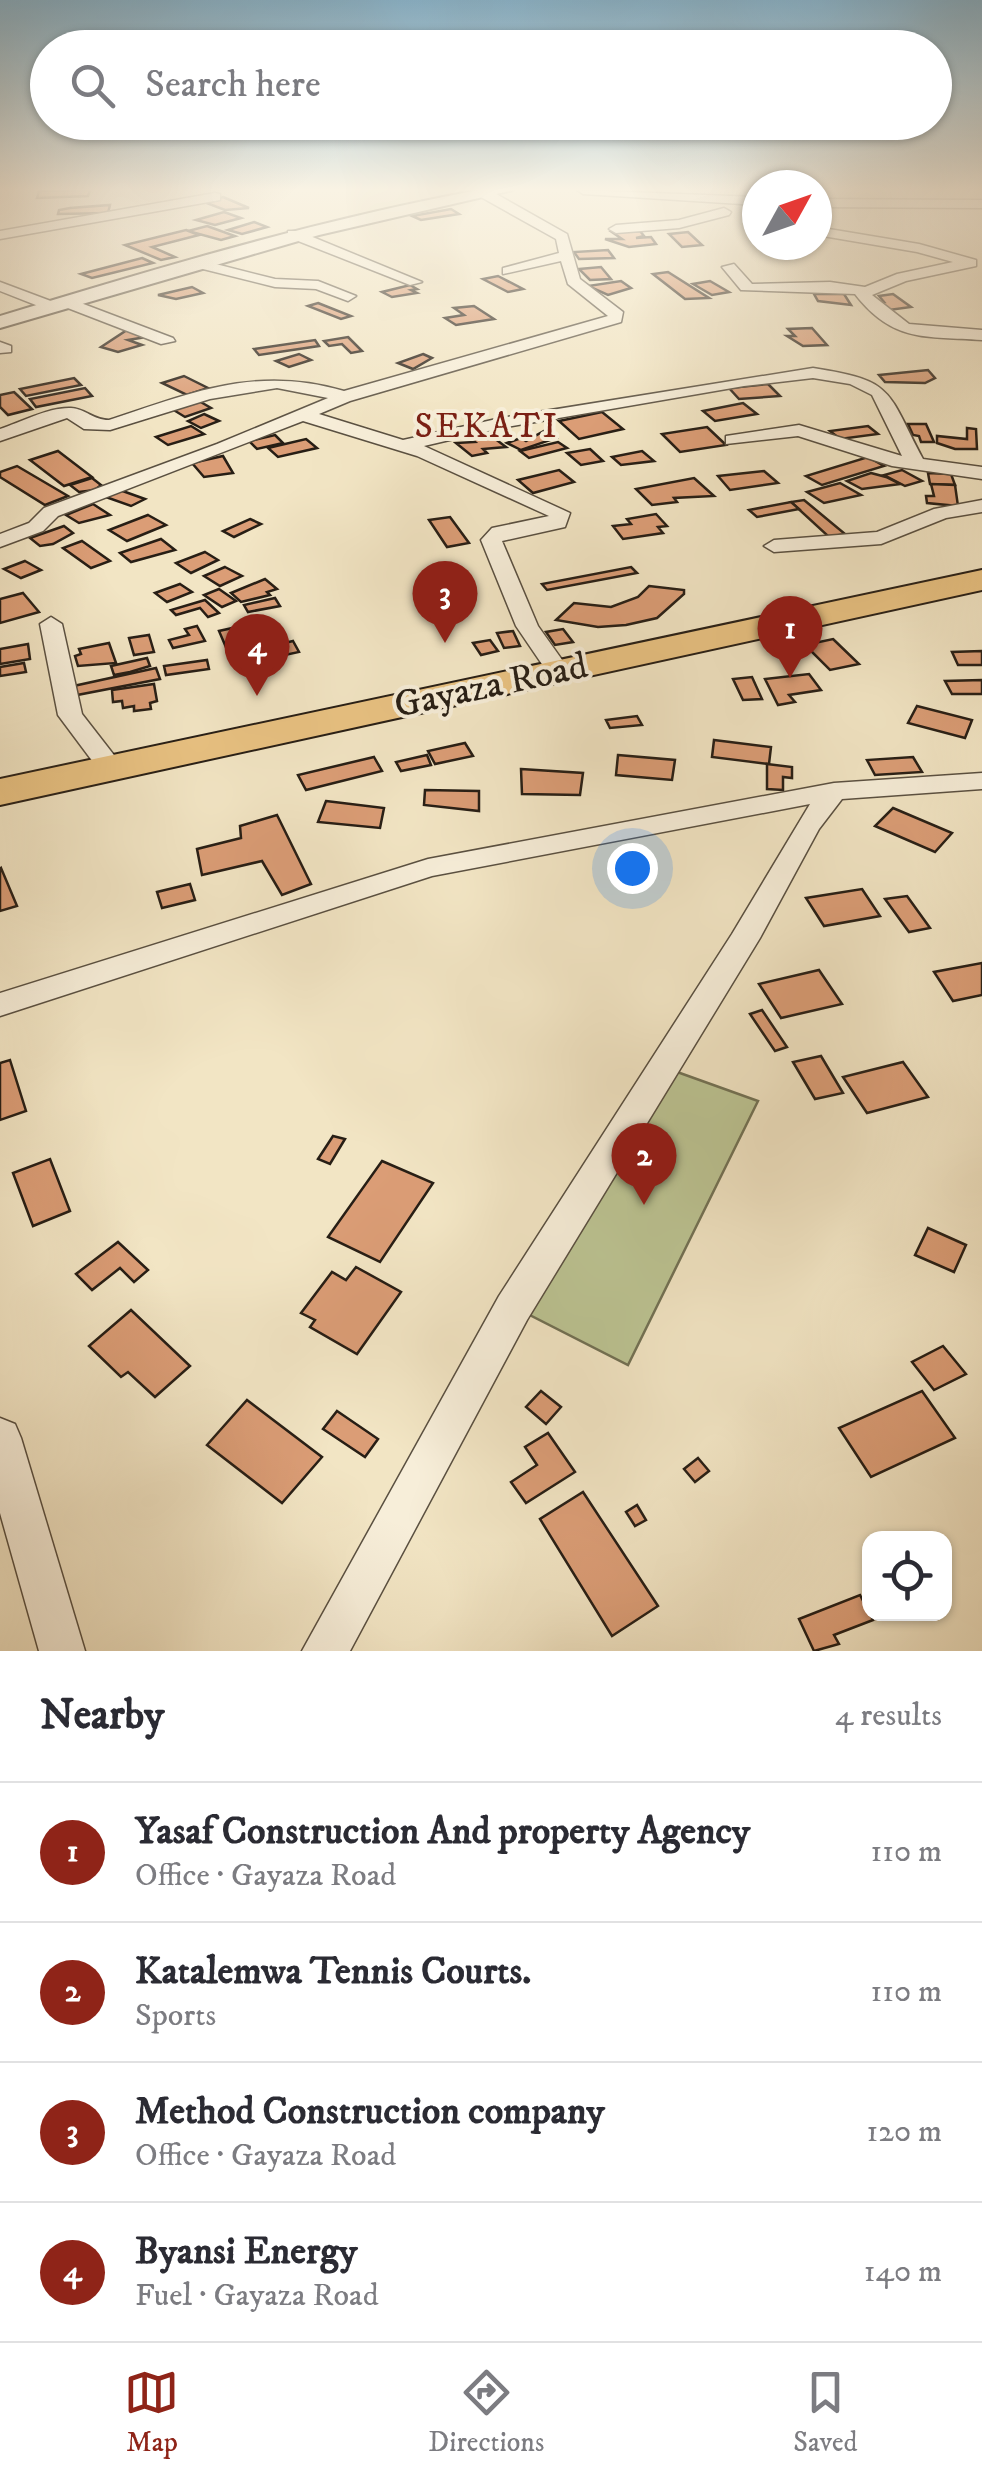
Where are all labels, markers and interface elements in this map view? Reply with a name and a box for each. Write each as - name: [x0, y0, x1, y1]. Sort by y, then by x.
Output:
- search box: [30, 30, 952, 140]
- icon: search: [65, 58, 120, 113]
- text: Search here: [145, 61, 321, 109]
- north arrow: [742, 170, 832, 260]
- district label: SEKATI: [414, 405, 560, 449]
- pin: 3: [412, 560, 478, 643]
- pin: 1: [758, 596, 822, 678]
- pin: 4: [224, 614, 290, 696]
- street label: Gayaza Road: [390, 642, 592, 730]
- your location: [607, 843, 658, 894]
- pin: 2: [612, 1122, 676, 1205]
- map controls: [862, 1531, 952, 1621]
- button: locate: [862, 1531, 952, 1621]
- text: Nearby: [40, 1690, 164, 1742]
- text: 4 results: [835, 1696, 942, 1736]
- text: Yasaf Construction And property Agency: [135, 1808, 750, 1856]
- text: 1: [67, 1832, 78, 1872]
- text: 110 m: [870, 1832, 942, 1872]
- text: Office · Gayaza Road: [135, 1856, 396, 1896]
- text: Katalemwa Tennis Courts.: [135, 1948, 531, 1996]
- text: 2: [65, 1972, 80, 2012]
- text: 110 m: [870, 1972, 942, 2012]
- text: Sports: [135, 1996, 216, 2036]
- text: Method Construction company: [135, 2088, 605, 2136]
- text: 3: [67, 2112, 78, 2152]
- text: 120 m: [866, 2112, 942, 2152]
- text: Office · Gayaza Road: [135, 2136, 396, 2176]
- text: Byansi Energy: [135, 2228, 357, 2276]
- text: 4: [63, 2252, 82, 2292]
- text: 140 m: [864, 2252, 942, 2292]
- text: Fuel · Gayaza Road: [135, 2276, 379, 2316]
- tab: Map: [124, 2365, 179, 2460]
- tab: Directions: [428, 2365, 544, 2460]
- tab: Saved: [793, 2365, 858, 2460]

